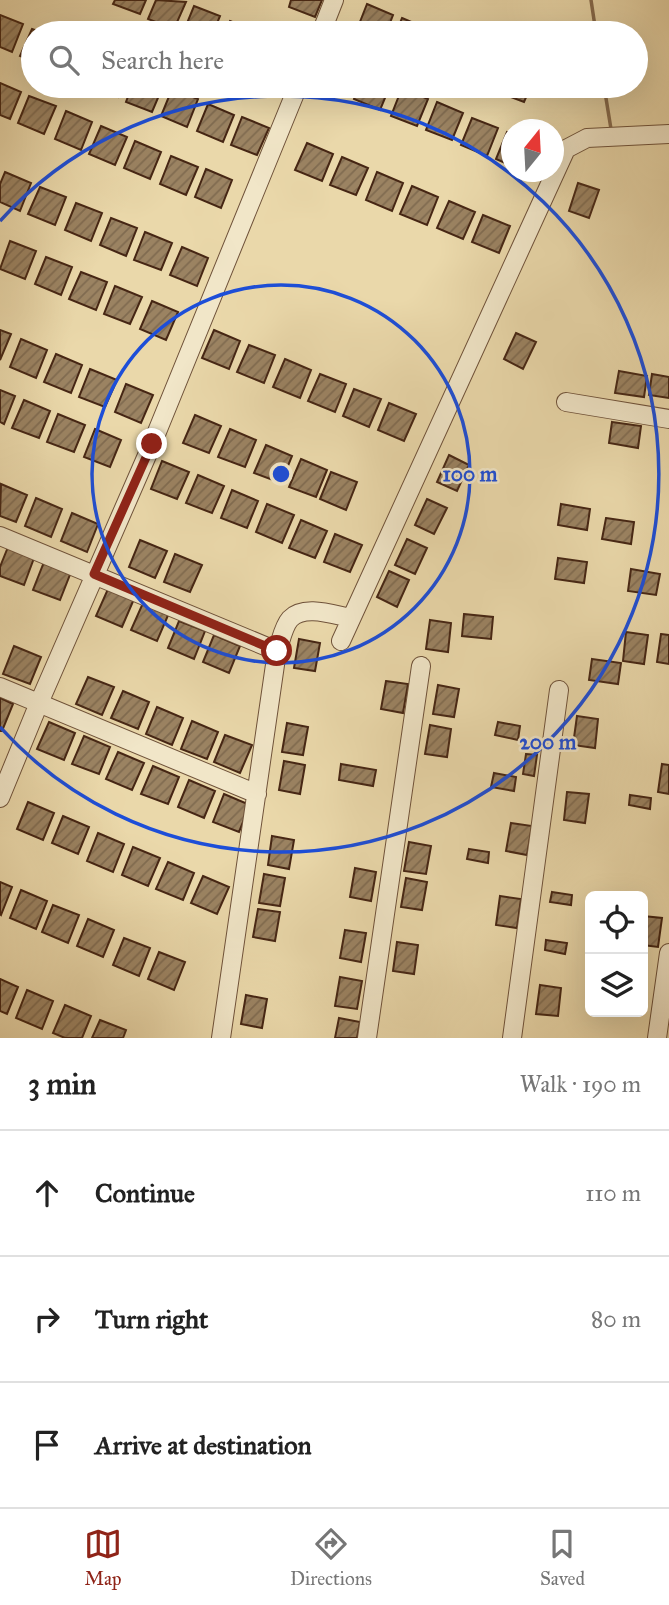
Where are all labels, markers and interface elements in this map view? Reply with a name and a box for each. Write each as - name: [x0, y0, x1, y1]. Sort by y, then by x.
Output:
- search box: [21, 21, 648, 98]
- icon: search: [45, 41, 83, 79]
- text: Search here: [101, 44, 224, 76]
- north arrow: [501, 119, 564, 182]
- route end: [136, 428, 167, 459]
- text: 100 m: [443, 461, 498, 487]
- centre of rings: [269, 462, 293, 486]
- route start: [261, 635, 292, 666]
- text: 200 m: [520, 729, 577, 755]
- map controls: [585, 891, 648, 1017]
- button: locate: [585, 891, 648, 954]
- button: layers: [585, 954, 648, 1017]
- text: 3 min: [28, 1066, 96, 1102]
- text: Walk · 190 m: [520, 1070, 641, 1098]
- icon: ahead: [28, 1174, 66, 1212]
- text: Continue: [95, 1177, 195, 1209]
- text: 110 m: [585, 1179, 641, 1207]
- icon: right: [28, 1300, 66, 1338]
- text: Turn right: [95, 1303, 208, 1335]
- text: 80 m: [591, 1305, 641, 1333]
- icon: arrive: [28, 1426, 66, 1464]
- text: Arrive at destination: [95, 1429, 312, 1461]
- tab: Map: [84, 1525, 122, 1590]
- tab: Directions: [290, 1525, 372, 1590]
- tab: Saved: [540, 1525, 585, 1590]

